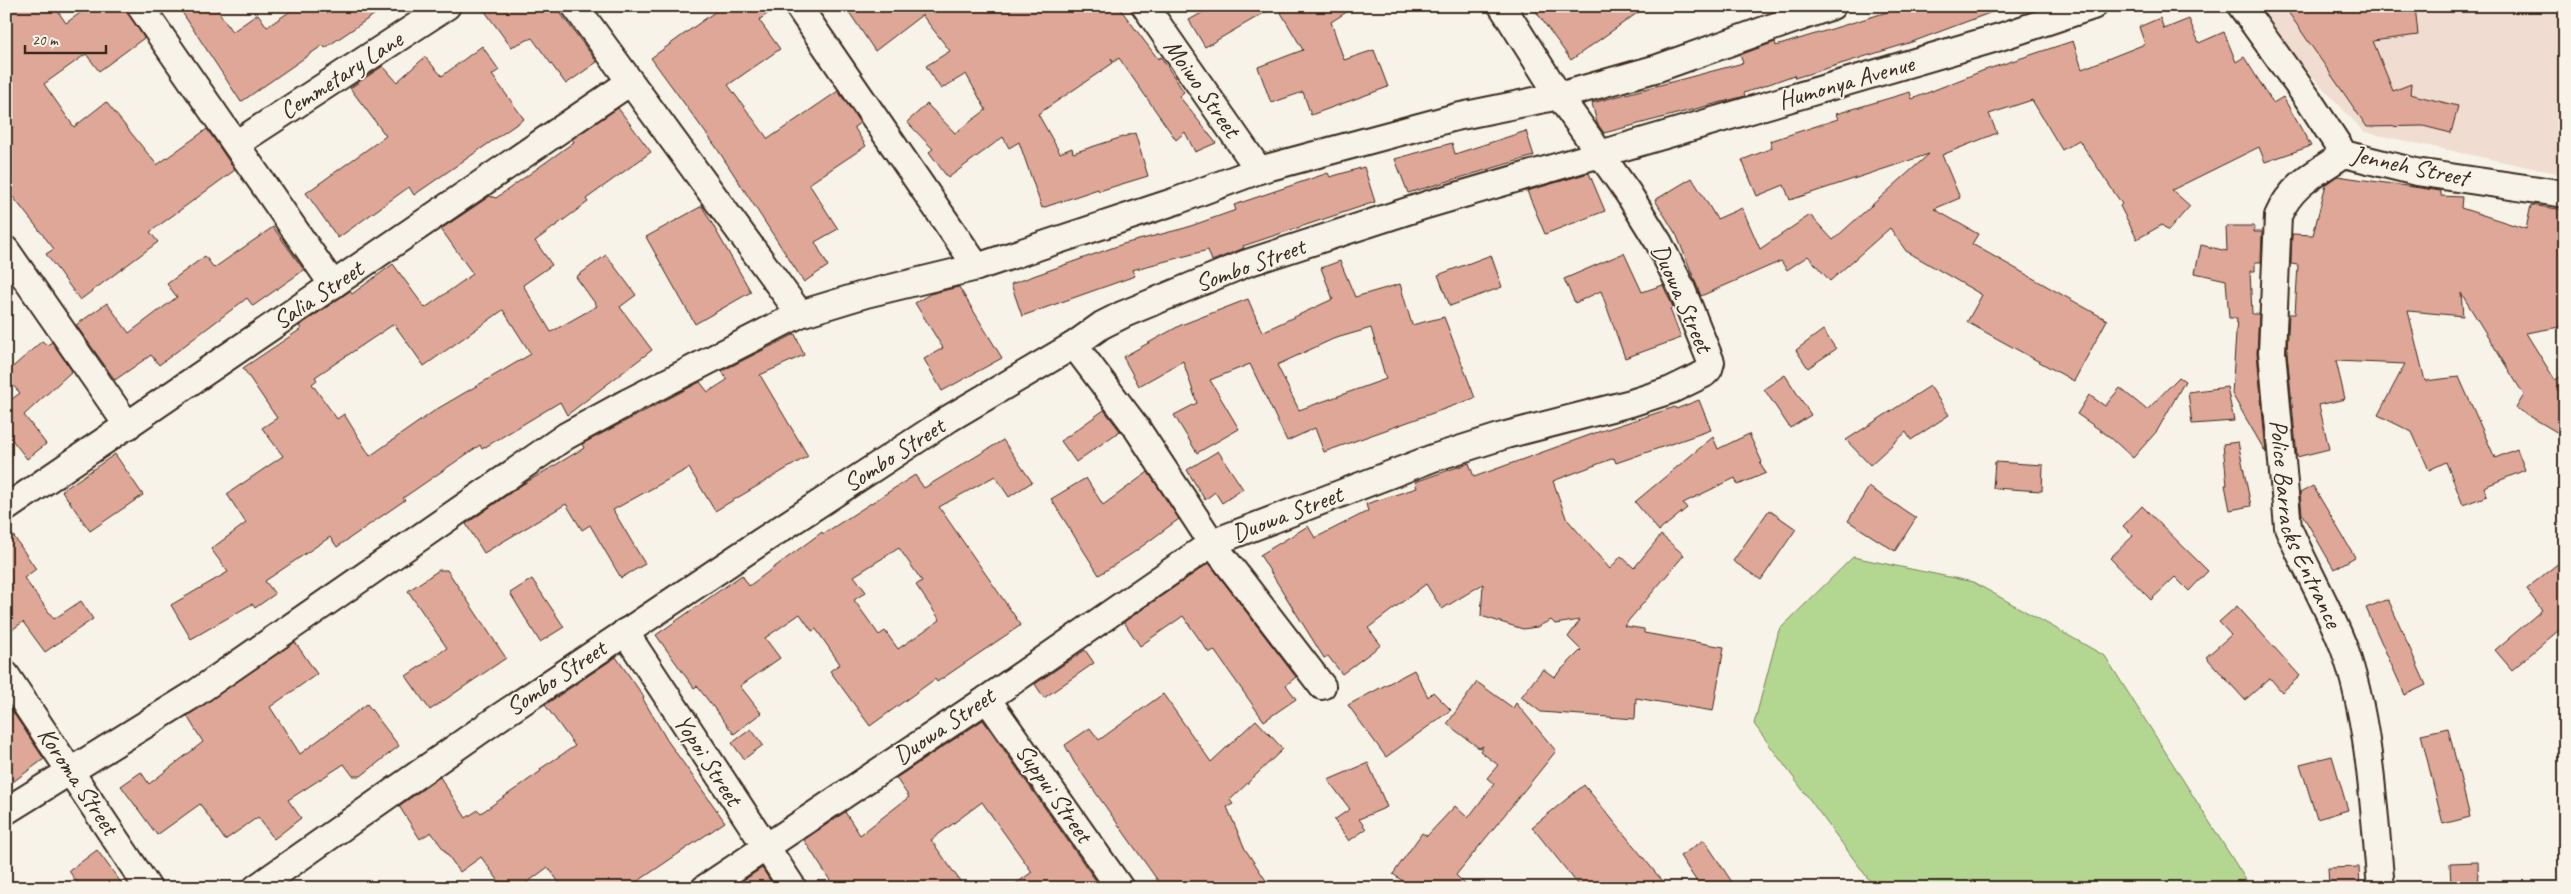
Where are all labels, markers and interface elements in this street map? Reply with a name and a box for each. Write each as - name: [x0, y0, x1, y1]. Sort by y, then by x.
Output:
- scale bar: [25, 22, 106, 54]
- street label: Cemmetary Lane: [273, 22, 410, 127]
- text: 20 m: [32, 31, 59, 50]
- street label: Moiwo Street: [1156, 32, 1249, 146]
- street label: Humonya Avenue: [1774, 47, 1919, 117]
- street label: Jenneh Street: [2348, 138, 2475, 195]
- street label: Sombo Street: [1191, 229, 1312, 300]
- street label: Duowa Street: [1644, 239, 1721, 360]
- street label: Salia Street: [267, 252, 371, 337]
- street label: Sombo Street: [837, 409, 953, 500]
- street label: Police Barracks Entrance: [2262, 418, 2350, 634]
- street label: Duowa Street: [1227, 477, 1349, 550]
- street label: Sombo Street: [500, 631, 615, 723]
- street label: Duowa Street: [887, 679, 1003, 772]
- street label: Yopoi Street: [667, 708, 751, 814]
- street label: Koroma Street: [30, 721, 127, 843]
- street label: Suppui Street: [1008, 737, 1101, 851]

